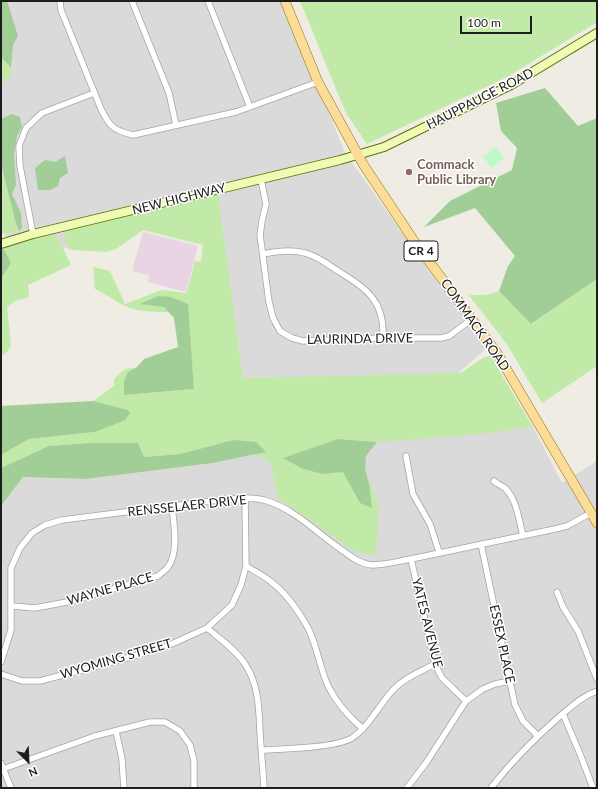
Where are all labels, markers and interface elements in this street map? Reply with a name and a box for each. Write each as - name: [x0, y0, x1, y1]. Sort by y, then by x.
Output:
- scale bar: [462, 8, 534, 34]
- text: 100 m: [467, 15, 501, 30]
- street label: HAUPPAUGE ROAD: [424, 65, 536, 133]
- place label: Commack Public Library: [417, 157, 496, 188]
- marker: Commack Public Library: [404, 167, 414, 177]
- street label: NEW HIGHWAY: [130, 180, 228, 218]
- road number: CR 4: [404, 241, 438, 261]
- street label: COMMACK ROAD: [437, 276, 513, 374]
- street label: LAURINDA DRIVE: [307, 330, 413, 348]
- street label: RENSSELAER DRIVE: [127, 492, 247, 520]
- street label: WAYNE PLACE: [65, 569, 155, 609]
- street label: YATES AVENUE: [408, 576, 446, 670]
- street label: ESSEX PLACE: [486, 603, 518, 685]
- street label: WYOMING STREET: [58, 636, 174, 682]
- north arrow: [8, 741, 48, 781]
- text: N: [27, 765, 40, 780]

